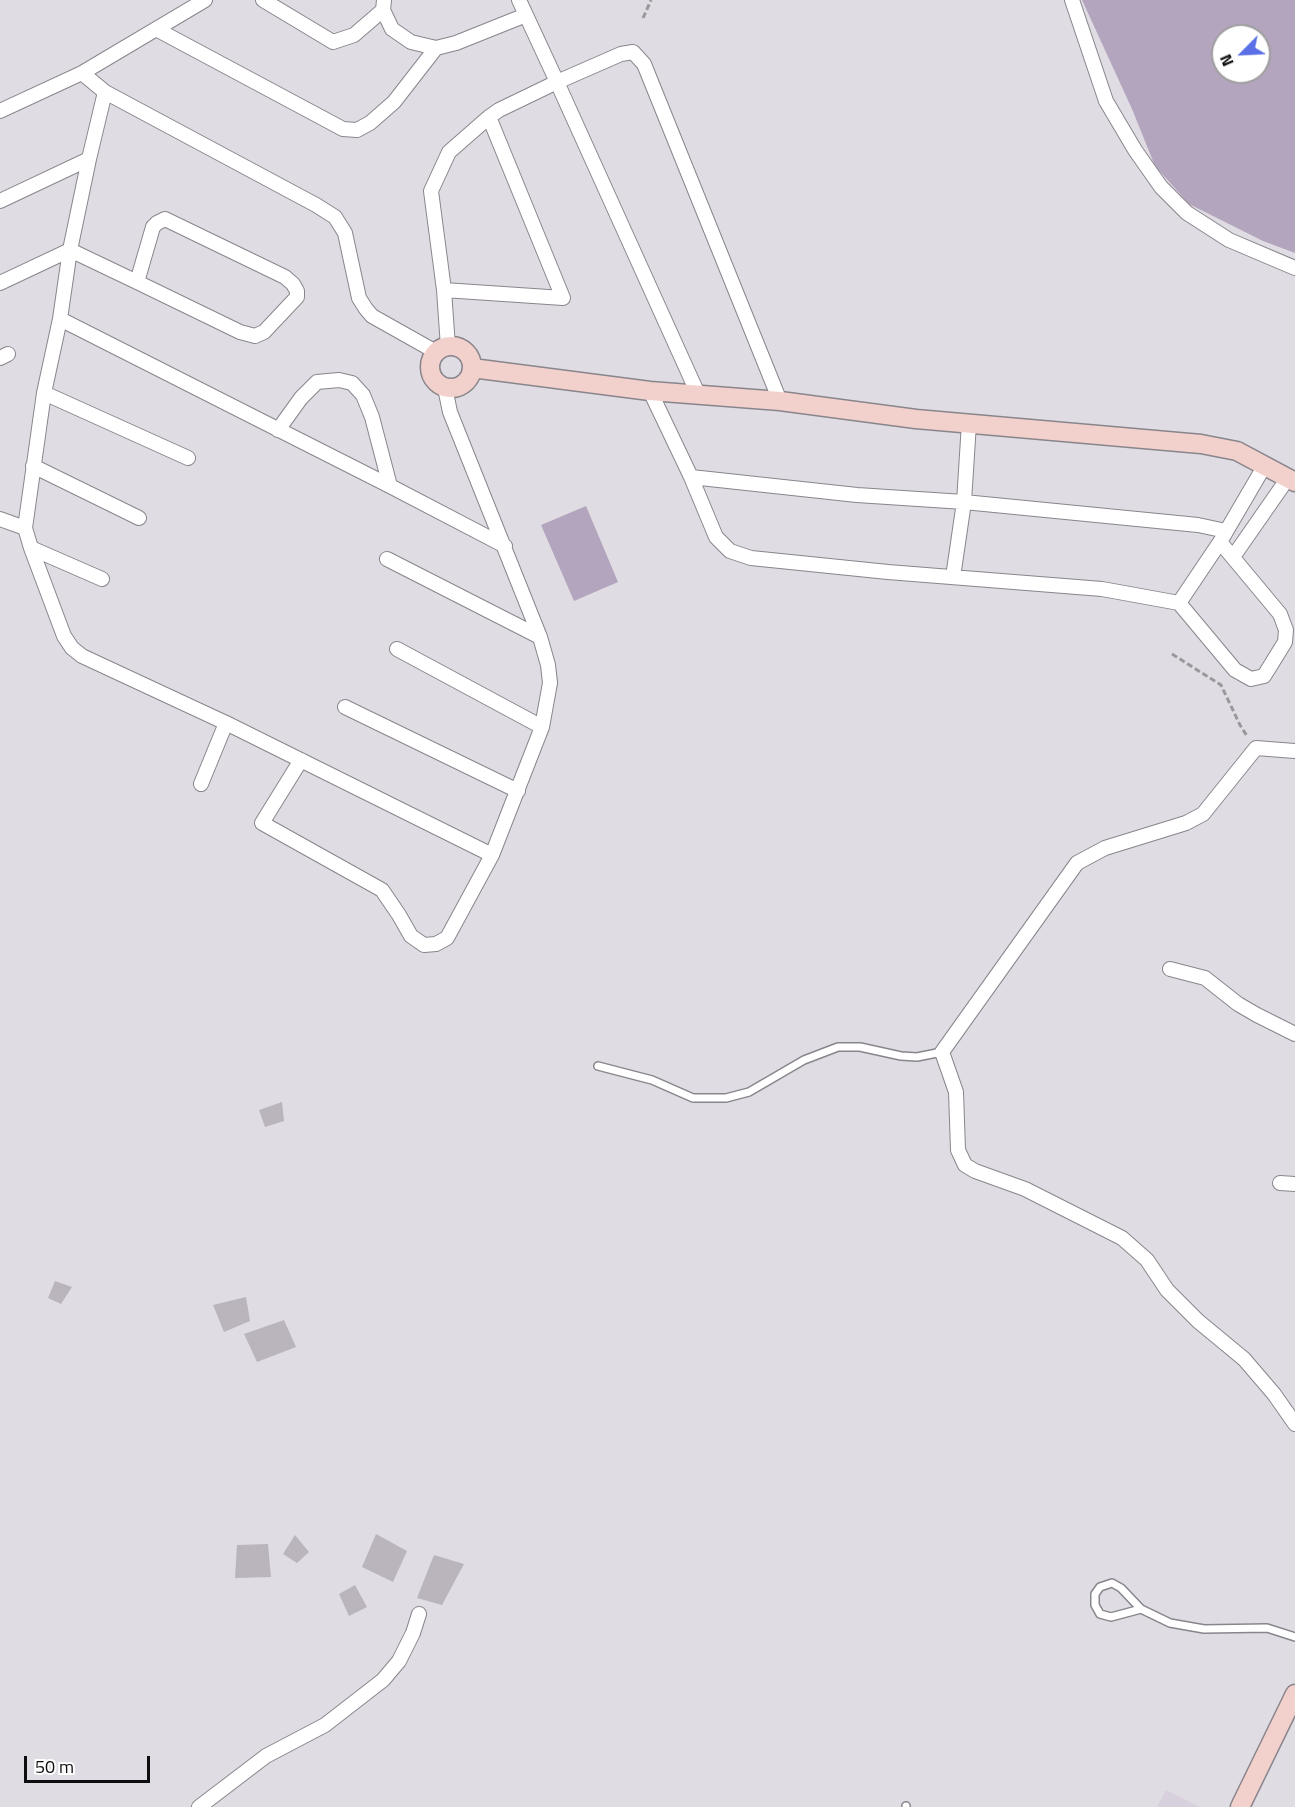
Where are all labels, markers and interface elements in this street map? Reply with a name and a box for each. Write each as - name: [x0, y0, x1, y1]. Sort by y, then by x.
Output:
- north arrow: [1211, 24, 1271, 84]
- text: N: [1213, 51, 1240, 70]
- scale bar: [27, 1744, 153, 1782]
- text: 50 m: [35, 1753, 74, 1780]

